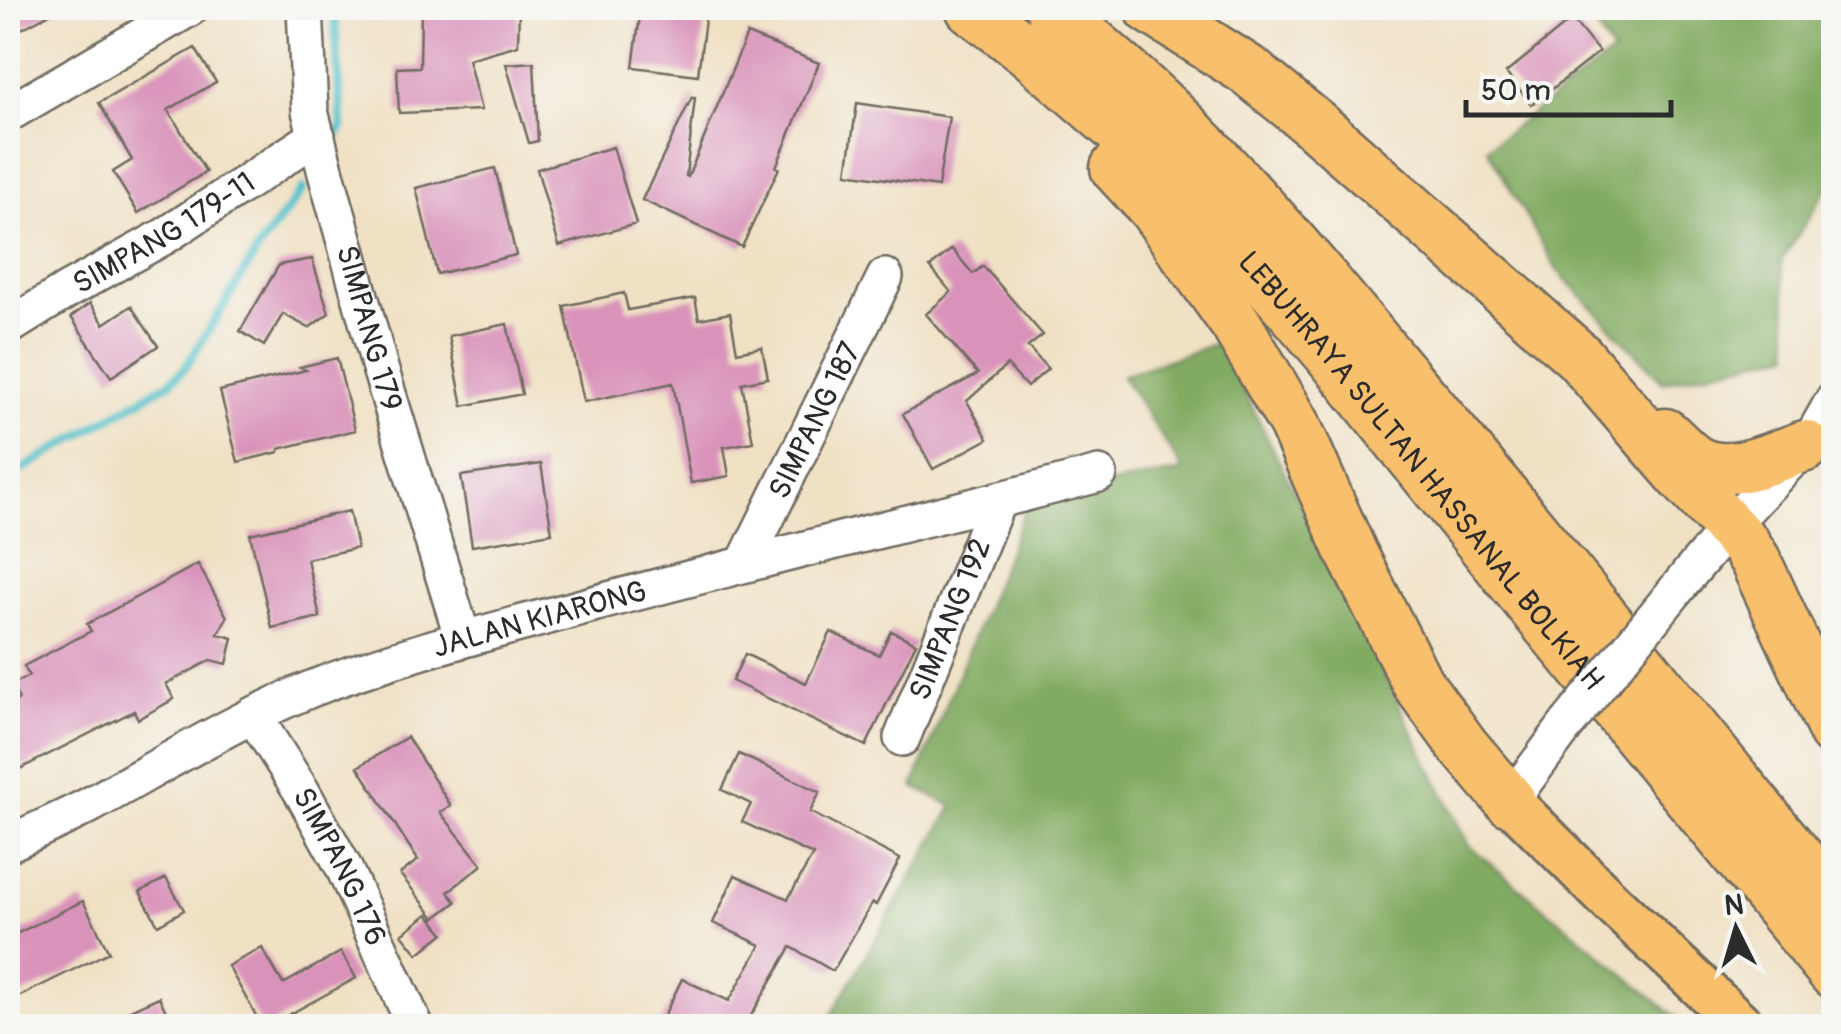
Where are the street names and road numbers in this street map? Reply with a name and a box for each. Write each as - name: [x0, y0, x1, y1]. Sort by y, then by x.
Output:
- street label: SIMPANG 179-11: [66, 164, 262, 302]
- street label: SIMPANG 179: [328, 241, 410, 415]
- street label: LEBUHRAYA SULTAN HASSANAL BOLKIAH: [1230, 244, 1612, 698]
- street label: SIMPANG 187: [761, 336, 869, 505]
- street label: SIMPANG 192: [901, 533, 999, 705]
- street label: JALAN KIARONG: [429, 572, 650, 665]
- street label: SIMPANG 176: [285, 781, 395, 951]

